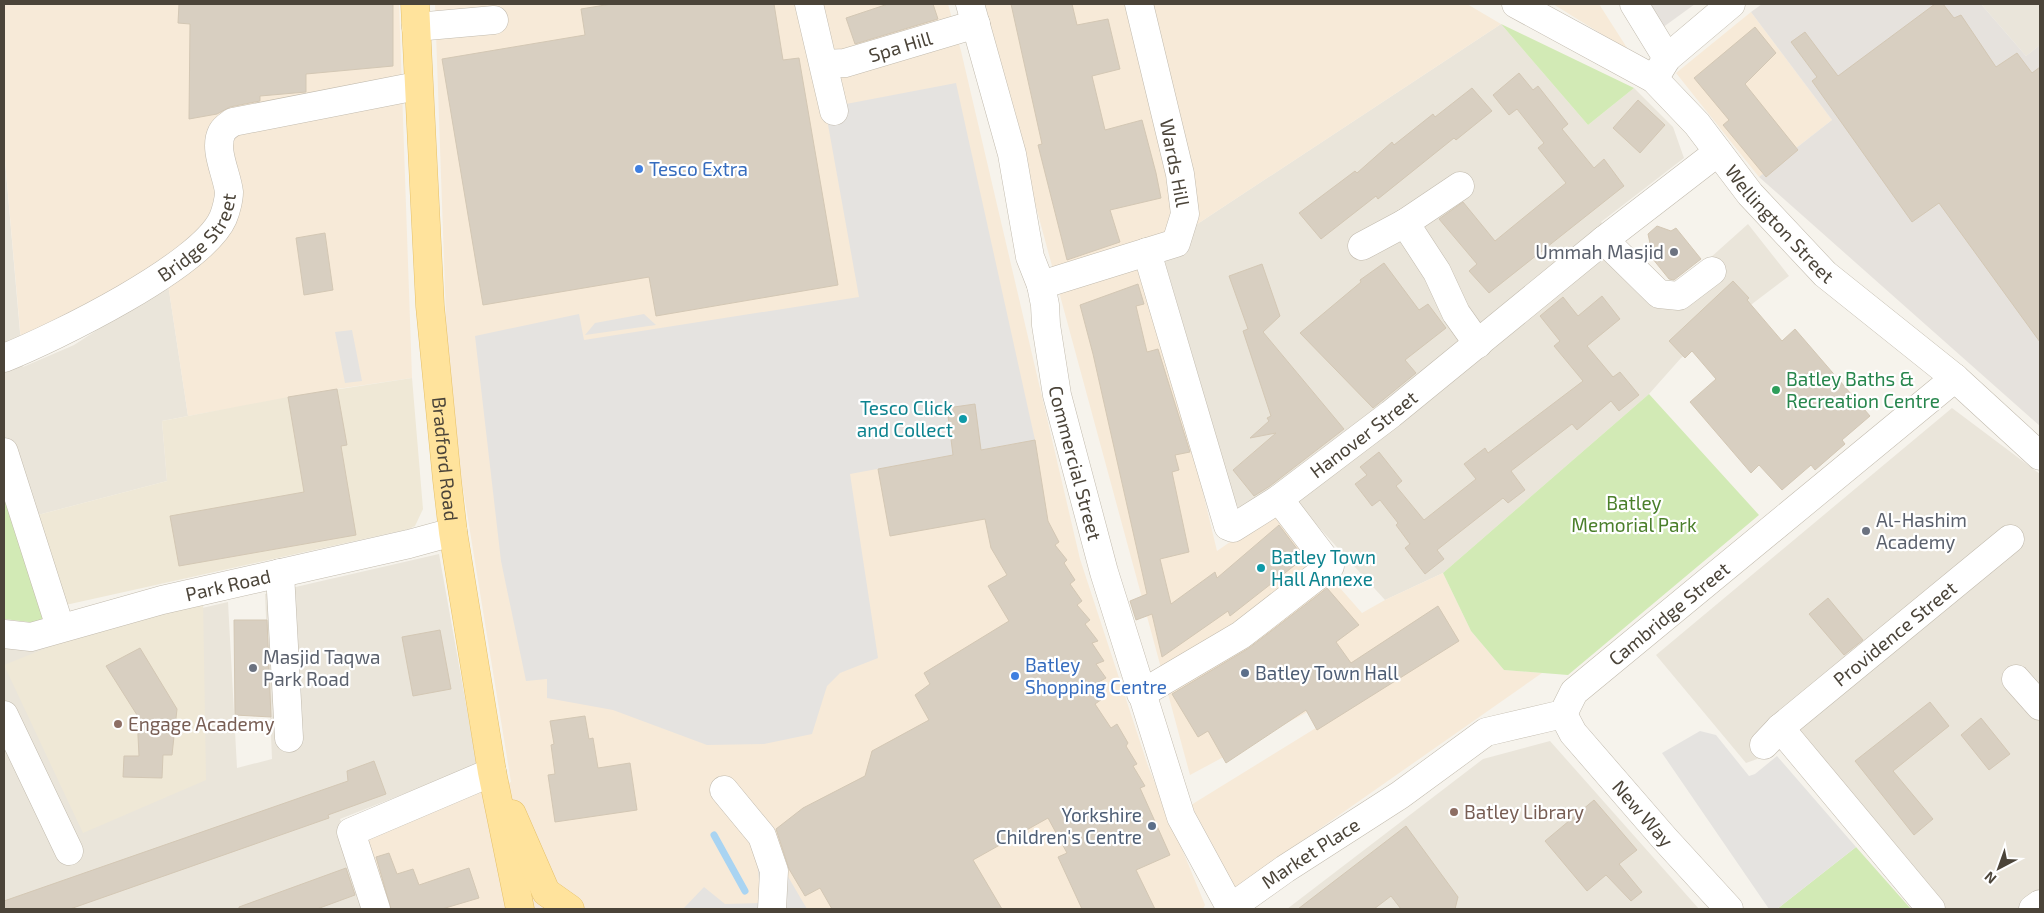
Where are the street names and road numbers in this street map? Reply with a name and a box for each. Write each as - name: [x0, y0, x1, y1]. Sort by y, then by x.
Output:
- street label: Spa Hill: [866, 26, 935, 66]
- street label: Wards Hill: [1156, 117, 1195, 209]
- street label: Wellington Street: [1721, 160, 1839, 288]
- street label: Bridge Street: [153, 192, 240, 286]
- street label: Commercial Street: [1045, 384, 1107, 543]
- street label: Hanover Street: [1305, 385, 1422, 482]
- street label: Bradford Road: [428, 396, 464, 522]
- street label: Cambridge Street: [1604, 557, 1734, 670]
- street label: Park Road: [183, 564, 273, 605]
- street label: Providence Street: [1828, 576, 1961, 691]
- street label: New Way: [1608, 775, 1678, 851]
- street label: Market Place: [1257, 812, 1364, 893]

